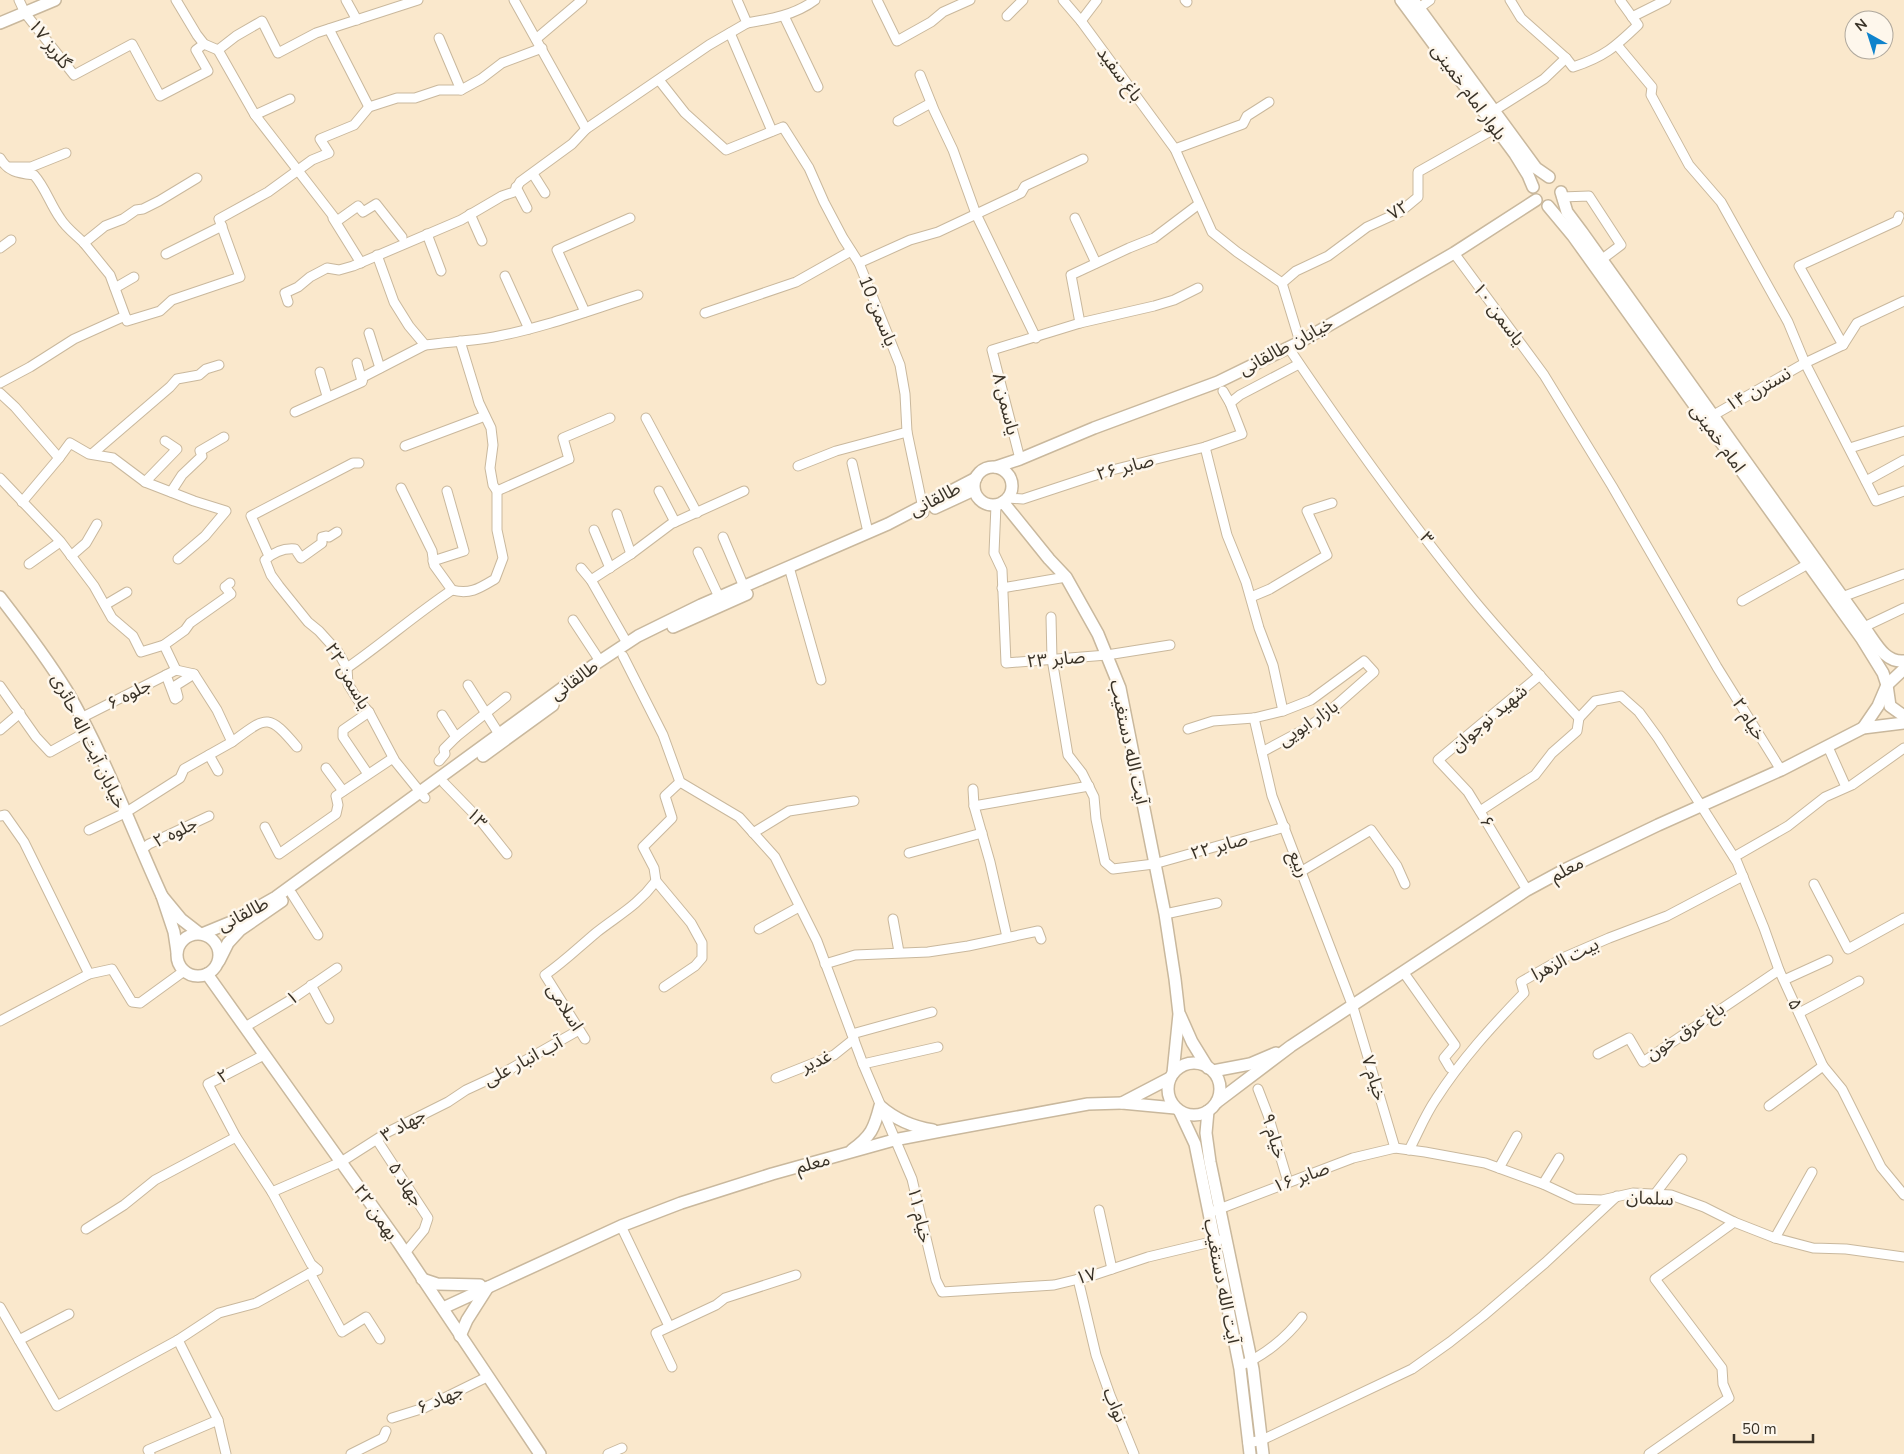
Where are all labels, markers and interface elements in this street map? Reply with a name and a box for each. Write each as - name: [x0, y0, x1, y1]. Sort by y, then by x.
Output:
- north arrow: [1844, 10, 1894, 60]
- street label: گلریز ۱۷: [23, 14, 77, 74]
- text: N: [1851, 15, 1871, 36]
- street label: بلوار امام خمینی: [1424, 39, 1512, 146]
- street label: باغ سفید: [1090, 42, 1149, 108]
- street label: ۷۲: [1383, 194, 1413, 226]
- street label: یاسمن 10: [853, 272, 903, 350]
- street label: یاسمن ۱۰: [1467, 277, 1531, 351]
- street label: خیابان طالقانی: [1234, 311, 1338, 381]
- street label: نسترن ۱۴: [1721, 361, 1795, 417]
- street label: یاسمن ۸: [987, 370, 1025, 438]
- street label: امام خمینی: [1683, 399, 1751, 478]
- street label: صابر ۲۶: [1094, 448, 1156, 486]
- street label: طالقانی: [905, 476, 965, 522]
- street label: ۳: [1414, 527, 1440, 549]
- street label: یاسمن ۲۲: [319, 638, 377, 714]
- street label: صابر ۲۳: [1026, 644, 1086, 674]
- street label: طالقانی: [545, 654, 603, 706]
- street label: خیابان آیت اله حائری: [46, 670, 132, 812]
- street label: جلوه ۶: [103, 673, 155, 715]
- street label: آیت الله دستغیب: [1104, 677, 1154, 807]
- street label: شهید نوجوان: [1446, 679, 1532, 757]
- street label: خیام ۲: [1725, 693, 1771, 746]
- street label: بازار ابویی: [1273, 694, 1343, 752]
- street label: ۱۳: [461, 802, 493, 834]
- street label: جلوه ۲: [149, 811, 201, 853]
- street label: ۶: [1474, 811, 1500, 833]
- street label: صابر ۲۲: [1187, 826, 1251, 866]
- street label: ربیع: [1281, 847, 1315, 882]
- street label: معلم: [1546, 851, 1588, 888]
- street label: طالقانی: [213, 891, 273, 937]
- street label: بیت الزهرا: [1527, 932, 1603, 986]
- street label: اسلامی: [541, 979, 589, 1035]
- street label: ۱: [281, 985, 303, 1011]
- street label: ۵: [1782, 994, 1808, 1014]
- street label: باغ عرق خون: [1641, 997, 1730, 1067]
- street label: آب انبار علی: [479, 1030, 567, 1092]
- street label: غدیر: [796, 1044, 835, 1079]
- street label: خیام ۷: [1354, 1052, 1392, 1104]
- street label: ۲: [213, 1063, 233, 1089]
- street label: جهاد ۳: [376, 1102, 430, 1148]
- street label: خیام ۹: [1254, 1110, 1292, 1162]
- street label: معلم: [793, 1147, 833, 1180]
- street label: صابر ۱۶: [1269, 1156, 1333, 1198]
- street label: جهاد ۵: [383, 1157, 429, 1211]
- street label: ۲۲ بهمن: [348, 1179, 404, 1245]
- street label: خیام ۱۱: [900, 1185, 938, 1246]
- street label: سلمان: [1626, 1185, 1674, 1211]
- street label: آیت الله دستغیب: [1198, 1216, 1246, 1346]
- street label: ۱۷: [1073, 1262, 1099, 1290]
- street label: جهاد ۶: [413, 1378, 467, 1420]
- street label: نواب: [1097, 1384, 1133, 1426]
- scale bar: [1734, 1412, 1813, 1444]
- text: 50 m: [1742, 1419, 1777, 1439]

